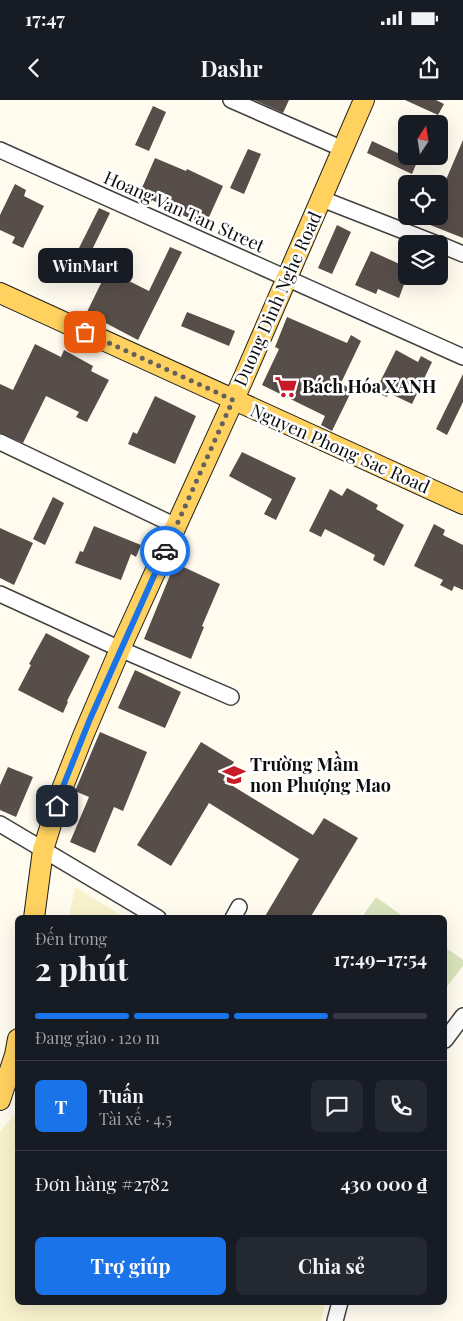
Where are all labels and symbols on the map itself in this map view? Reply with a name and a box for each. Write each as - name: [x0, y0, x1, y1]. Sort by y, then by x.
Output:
- north arrow: [398, 115, 448, 165]
- street label: Hoang Van Tan Street: [100, 165, 269, 258]
- street label: Duong Dinh Nghe Road: [228, 207, 327, 390]
- callout: WinMart: [38, 247, 132, 282]
- pin: [64, 311, 106, 353]
- supermarket icon: Bách Hóa XANH: [273, 374, 299, 400]
- place label: Bách Hóa XANH: [302, 374, 436, 398]
- street label: Nguyen Phong Sac Road: [247, 398, 434, 499]
- courier: [140, 526, 190, 576]
- place label: Trường Mầm non Phượng Mao: [250, 750, 391, 797]
- school or university icon: Trường Mầm non Phượng Mao: [221, 762, 247, 788]
- pin: [36, 785, 78, 827]

